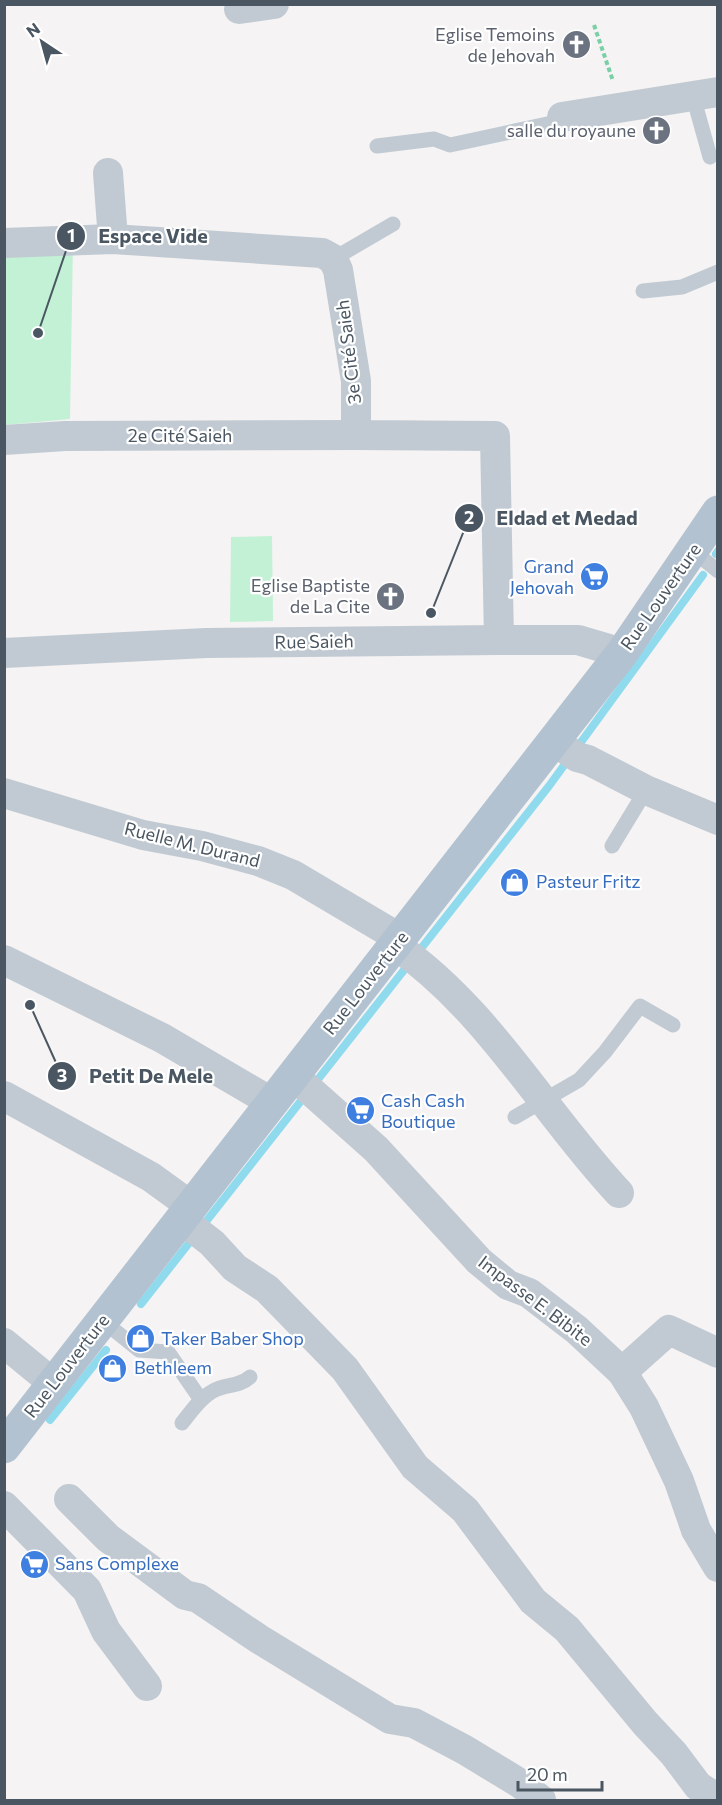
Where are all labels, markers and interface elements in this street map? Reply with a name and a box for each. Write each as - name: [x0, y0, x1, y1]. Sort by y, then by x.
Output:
- north arrow: [12, 12, 72, 72]
- text: N: [22, 18, 43, 41]
- place label: Eglise Temoins de Jehovah: [435, 23, 555, 66]
- church icon: Eglise Temoins de Jehovah: [560, 29, 592, 61]
- church icon: salle du royaune: [641, 115, 673, 147]
- place label: salle du royaune: [507, 119, 636, 141]
- callout: Espace Vide: [56, 217, 220, 255]
- text: Espace Vide: [98, 223, 208, 247]
- text: 1: [67, 224, 75, 246]
- street label: 3e Cité Saieh: [331, 299, 365, 405]
- street label: 2e Cité Saieh: [128, 424, 232, 446]
- callout: Eldad et Medad: [454, 499, 649, 537]
- text: Eldad et Medad: [496, 505, 638, 529]
- text: 2: [464, 506, 474, 528]
- street label: Rue Louverture: [615, 539, 705, 654]
- place label: Grand Jehovah: [510, 555, 574, 598]
- supermarket icon: Grand Jehovah: [579, 561, 611, 593]
- place label: Eglise Baptiste de La Cite: [251, 574, 370, 617]
- church icon: Eglise Baptiste de La Cite: [375, 580, 407, 612]
- street label: Rue Saieh: [274, 629, 354, 653]
- street label: Ruelle M. Durand: [122, 817, 262, 872]
- shop icon: Pasteur Fritz: [499, 866, 531, 898]
- place label: Pasteur Fritz: [536, 870, 641, 892]
- street label: Rue Louverture: [318, 926, 413, 1039]
- callout: Petit De Mele: [47, 1057, 225, 1095]
- text: Petit De Mele: [89, 1063, 213, 1087]
- text: 3: [57, 1064, 67, 1086]
- place label: Cash Cash Boutique: [381, 1089, 465, 1132]
- supermarket icon: Cash Cash Boutique: [344, 1095, 376, 1127]
- street label: Impasse E. Bibite: [474, 1250, 597, 1350]
- street label: Rue Louverture: [19, 1309, 114, 1422]
- shop icon: Taker Baber Shop: [124, 1323, 156, 1355]
- place label: Taker Baber Shop: [161, 1327, 304, 1349]
- shop icon: Bethleem: [97, 1352, 129, 1384]
- place label: Bethleem: [134, 1356, 212, 1378]
- supermarket icon: Sans Complexe: [18, 1548, 50, 1580]
- place label: Sans Complexe: [55, 1552, 179, 1574]
- scale bar: [518, 1754, 602, 1792]
- text: 20 m: [527, 1763, 568, 1785]

